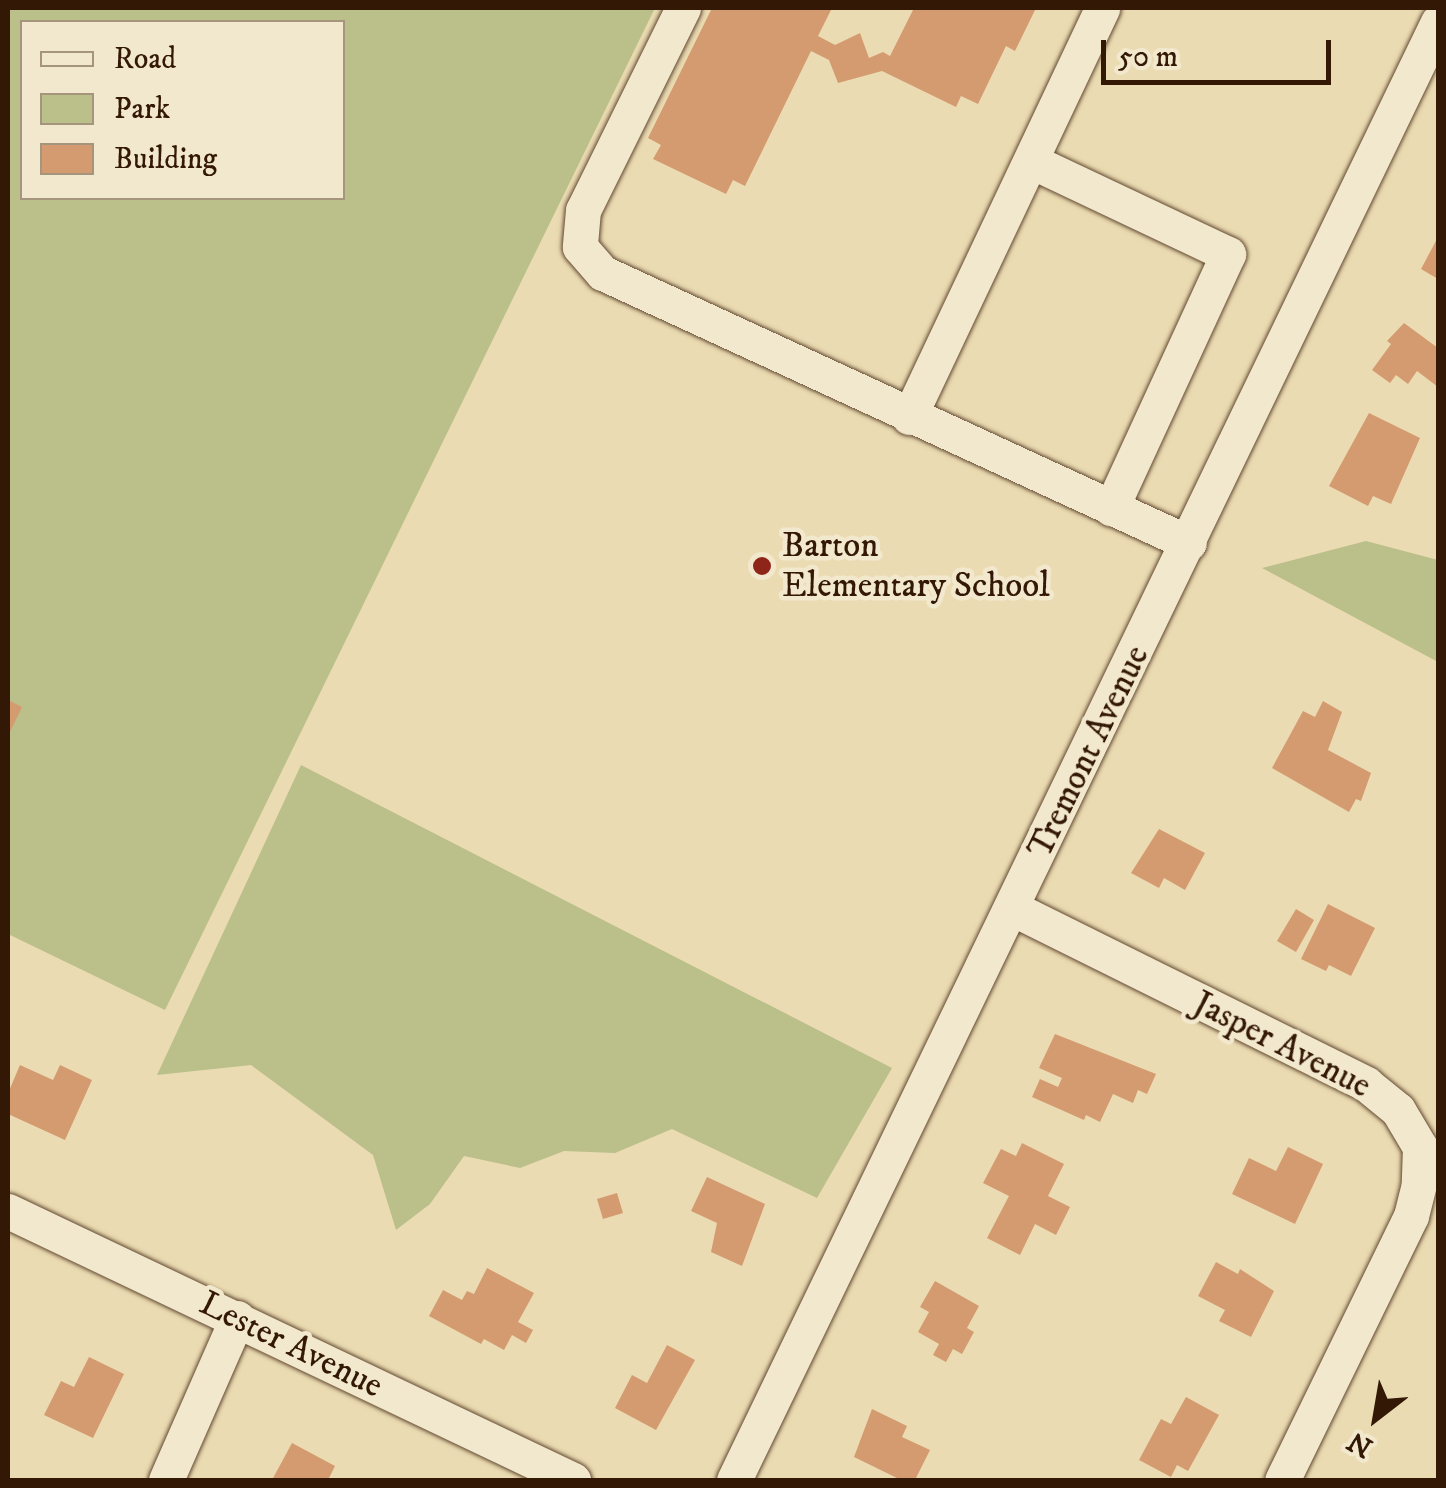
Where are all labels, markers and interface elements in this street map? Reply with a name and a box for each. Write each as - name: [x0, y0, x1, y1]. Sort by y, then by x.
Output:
- legend: [20, 20, 345, 200]
- scale bar: [1106, 20, 1336, 82]
- text: 50 m: [1118, 39, 1178, 76]
- text: Road: [114, 41, 176, 78]
- text: Park: [114, 91, 170, 128]
- text: Building: [114, 141, 217, 178]
- place label: Barton Elementary School: [782, 525, 1050, 607]
- marker: Barton Elementary School: [751, 555, 773, 577]
- street label: Tremont Avenue: [1019, 639, 1159, 865]
- street label: Jasper Avenue: [1186, 982, 1378, 1108]
- street label: Lester Avenue: [193, 1283, 389, 1407]
- north arrow: [1326, 1368, 1426, 1468]
- text: N: [1341, 1423, 1379, 1465]

